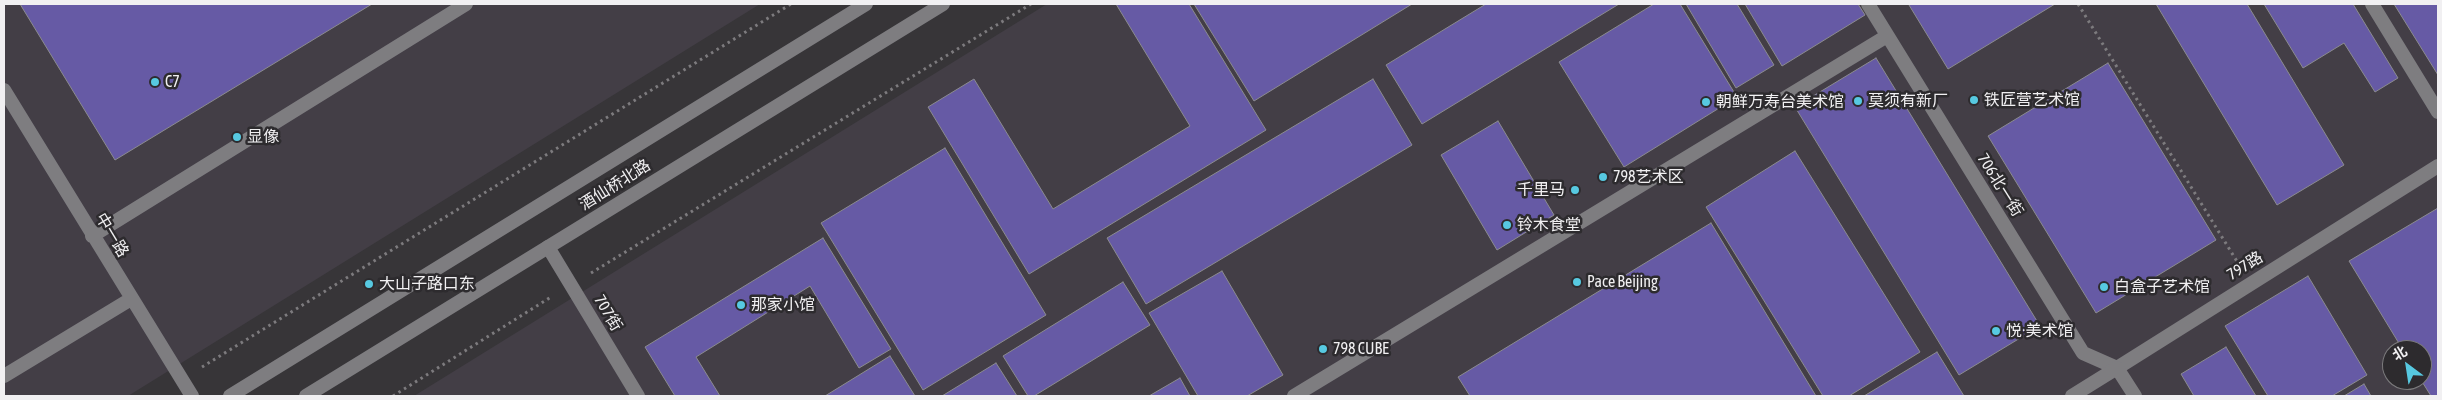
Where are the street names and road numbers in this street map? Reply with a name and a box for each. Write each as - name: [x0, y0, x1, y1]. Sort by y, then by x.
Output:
- street label: 706北一街: [1973, 150, 2027, 220]
- street label: 酒仙桥北路: [576, 156, 654, 214]
- street label: 中一路: [91, 209, 133, 261]
- street label: 797路: [2224, 248, 2266, 284]
- street label: 707街: [590, 292, 626, 334]

